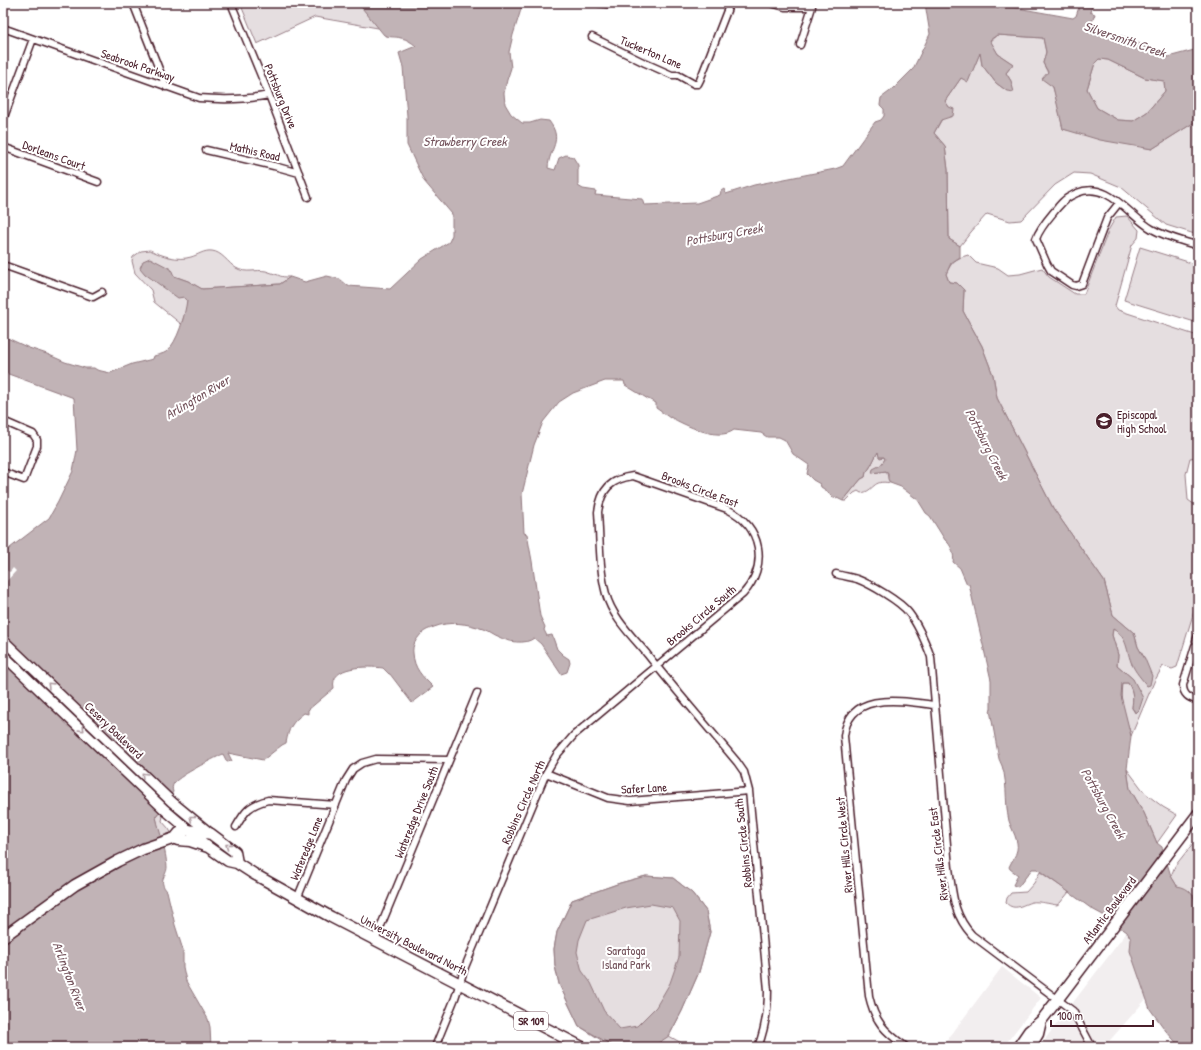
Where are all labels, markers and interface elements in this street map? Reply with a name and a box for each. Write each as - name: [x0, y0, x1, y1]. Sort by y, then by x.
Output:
- water label: Silversmith Creek: [1082, 17, 1170, 62]
- street label: Tuckerton Lane: [617, 31, 685, 73]
- street label: Seabrook Parkway: [99, 44, 177, 86]
- street label: Pottsburg Drive: [260, 61, 302, 131]
- water label: Strawberry Creek: [423, 132, 508, 150]
- street label: Dorleans Court: [20, 136, 89, 175]
- street label: Mathis Road: [228, 137, 282, 165]
- water label: Pottsburg Creek: [684, 218, 766, 251]
- water label: Arlington River: [161, 370, 235, 424]
- water label: Pottsburg Creek: [960, 405, 1013, 485]
- place label: Episcopal High School: [1117, 406, 1167, 437]
- school or university icon: Episcopal High School: [1094, 411, 1114, 431]
- street label: Brooks Circle East: [659, 467, 742, 512]
- street label: Brooks Circle South: [662, 581, 740, 649]
- one-way arrow: [47, 682, 55, 690]
- street label: Cesery Boulevard: [81, 698, 147, 763]
- one-way arrow: [77, 725, 85, 732]
- street label: Robbins Circle North: [497, 757, 549, 847]
- street label: Wateredge Drive South: [390, 764, 442, 860]
- water label: Pottsburg Creek: [1076, 765, 1131, 843]
- one-way arrow: [141, 772, 149, 780]
- street label: Safer Lane: [621, 778, 668, 798]
- street label: River Hills Circle West: [831, 796, 857, 894]
- street label: Robbins Circle South: [730, 798, 756, 888]
- street label: River Hills Circle East: [924, 805, 952, 902]
- street label: Wateredge Lane: [286, 813, 327, 882]
- one-way arrow: [189, 816, 196, 823]
- one-way arrow: [225, 844, 232, 851]
- street label: Atlantic Boulevard: [1078, 873, 1140, 947]
- street label: University Boulevard North: [357, 911, 471, 979]
- water label: Arlington River: [48, 939, 92, 1015]
- park label: Saratoga Island Park: [602, 942, 650, 973]
- scale bar: [1051, 1002, 1153, 1028]
- text: 100 m: [1057, 1007, 1083, 1024]
- road number: SR 109: [514, 1012, 548, 1030]

